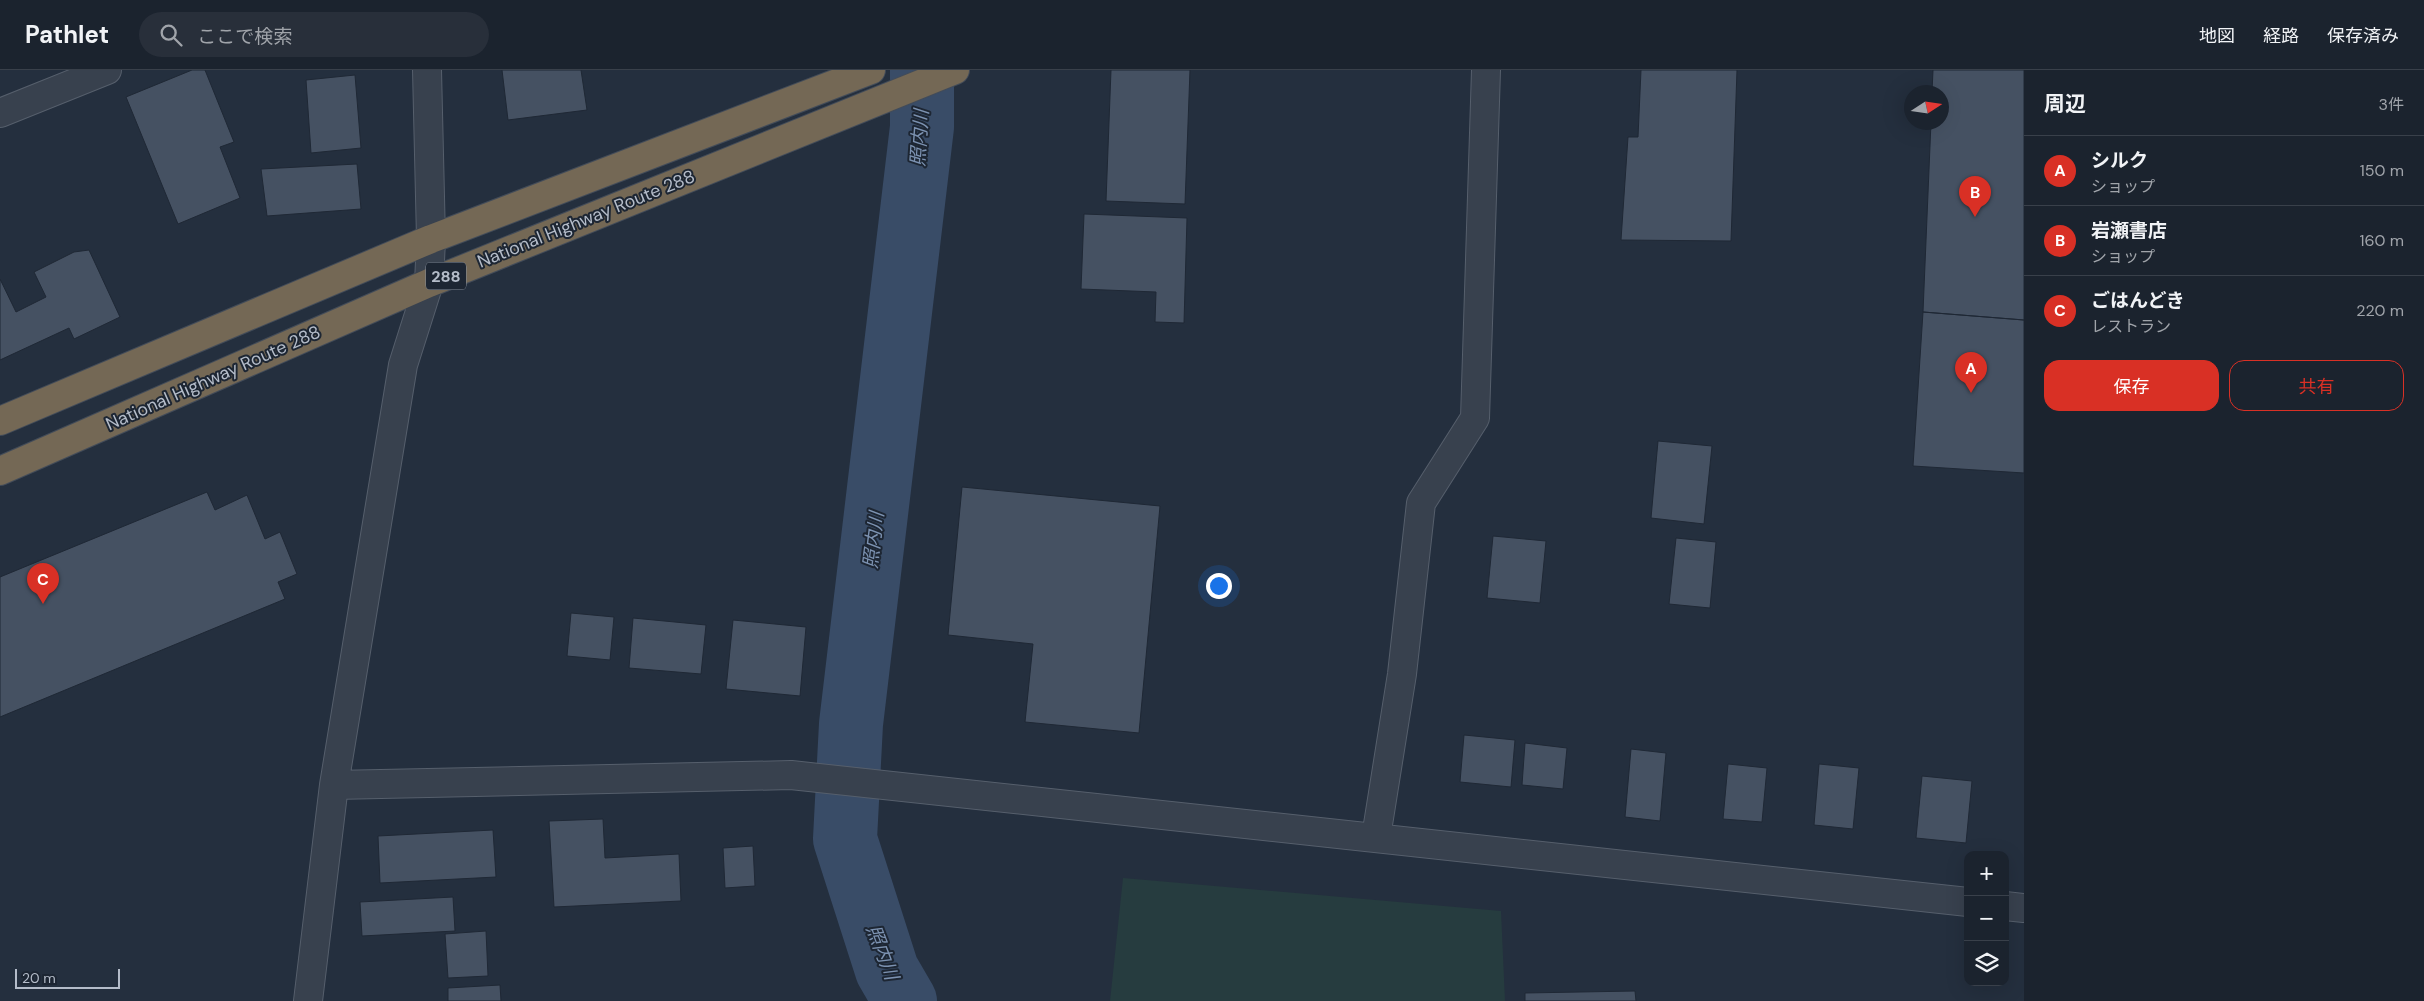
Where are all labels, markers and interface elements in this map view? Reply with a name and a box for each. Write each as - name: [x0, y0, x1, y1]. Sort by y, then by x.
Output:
- search box: [139, 12, 489, 57]
- text: Pathlet: [25, 19, 109, 50]
- icon: search: [157, 21, 185, 49]
- text: ここで検索: [197, 24, 292, 49]
- text: 地図: [2199, 24, 2235, 48]
- text: 経路: [2263, 24, 2299, 48]
- text: 保存済み: [2327, 24, 2399, 48]
- north arrow: [1904, 85, 1949, 130]
- text: 周辺: [2044, 90, 2086, 118]
- text: 3件: [2379, 94, 2404, 115]
- water label: 照内川: [905, 107, 934, 167]
- text: シルク: [2091, 148, 2148, 173]
- text: A: [2054, 160, 2066, 181]
- text: 150 m: [2360, 160, 2404, 181]
- street label: National Highway Route 288: [474, 164, 698, 274]
- pin: B: [1959, 176, 1991, 217]
- text: ショップ: [2091, 176, 2155, 197]
- text: 岩瀬書店: [2091, 218, 2167, 243]
- text: B: [2055, 230, 2065, 251]
- text: 160 m: [2360, 230, 2404, 251]
- text: ショップ: [2091, 246, 2155, 267]
- road number: 288: [426, 262, 466, 290]
- text: ごはんどき: [2091, 288, 2185, 313]
- text: C: [2054, 300, 2066, 321]
- text: 220 m: [2356, 300, 2404, 321]
- text: レストラン: [2091, 316, 2171, 337]
- street label: National Highway Route 288: [102, 320, 324, 436]
- pin: A: [1955, 352, 1987, 393]
- button: 保存: [2044, 360, 2219, 411]
- button: 共有: [2229, 360, 2404, 411]
- water label: 照内川: [858, 508, 890, 570]
- pin: C: [27, 563, 59, 604]
- your location: [1206, 573, 1232, 599]
- map controls: [1964, 851, 2009, 986]
- button: +: [1964, 851, 2009, 896]
- button: −: [1964, 896, 2009, 941]
- water label: 照内川: [861, 921, 905, 985]
- button: layers: [1964, 941, 2009, 986]
- scale bar: [15, 966, 120, 989]
- text: 20 m: [22, 969, 56, 987]

